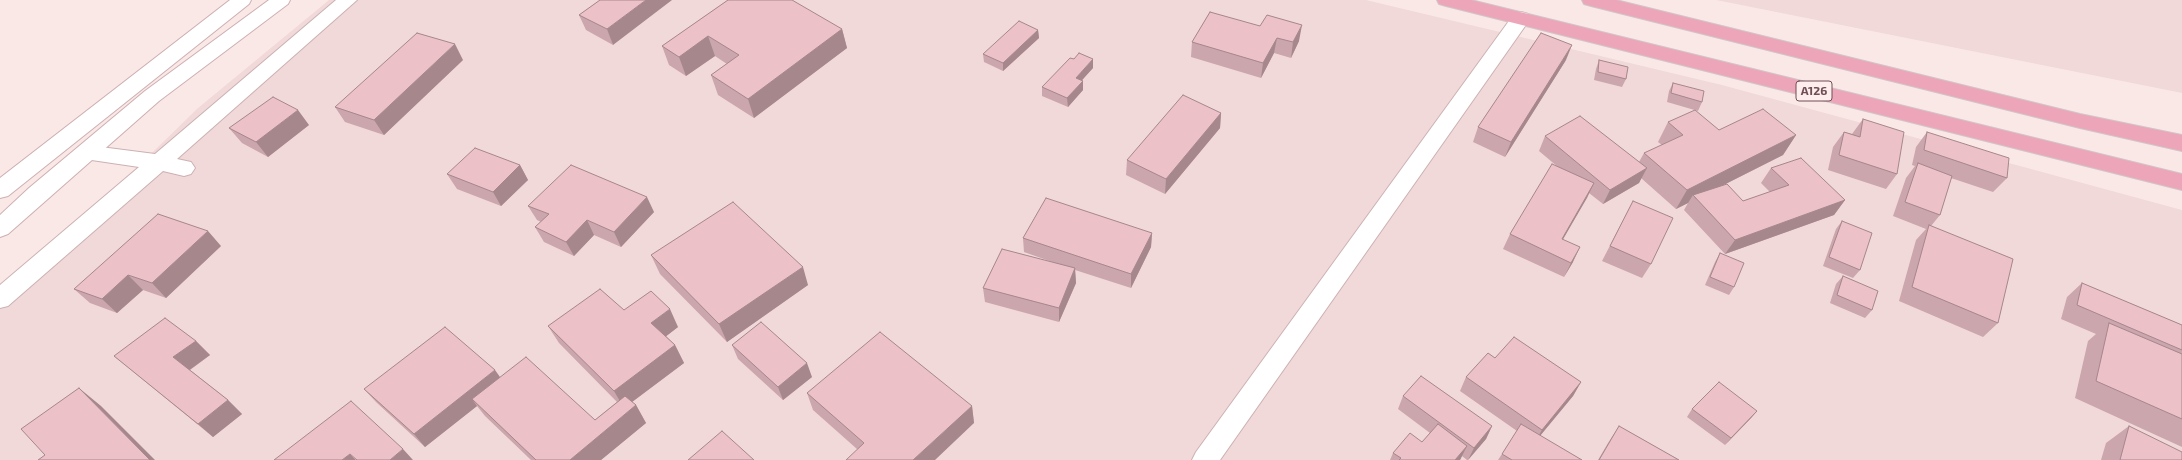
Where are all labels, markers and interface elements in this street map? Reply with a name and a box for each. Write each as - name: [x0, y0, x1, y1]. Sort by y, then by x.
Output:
- road number: A126: [1796, 81, 1832, 101]

